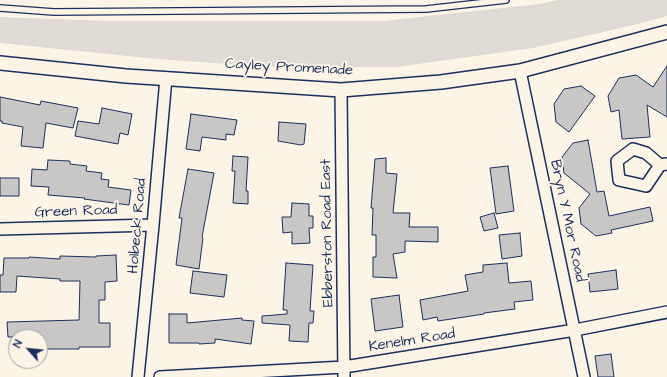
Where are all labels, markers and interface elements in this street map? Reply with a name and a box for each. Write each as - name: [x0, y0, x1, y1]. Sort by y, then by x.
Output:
- street label: Cayley Promenade: [225, 56, 353, 80]
- street label: Bryn Y Mor Road: [545, 158, 589, 284]
- street label: Ebberston Road East: [318, 159, 338, 307]
- street label: Holbeck Road: [125, 178, 151, 274]
- street label: Green Road: [34, 202, 118, 222]
- street label: Kenelm Road: [367, 325, 457, 357]
- north arrow: [8, 329, 48, 369]
- text: N: [10, 337, 26, 350]

